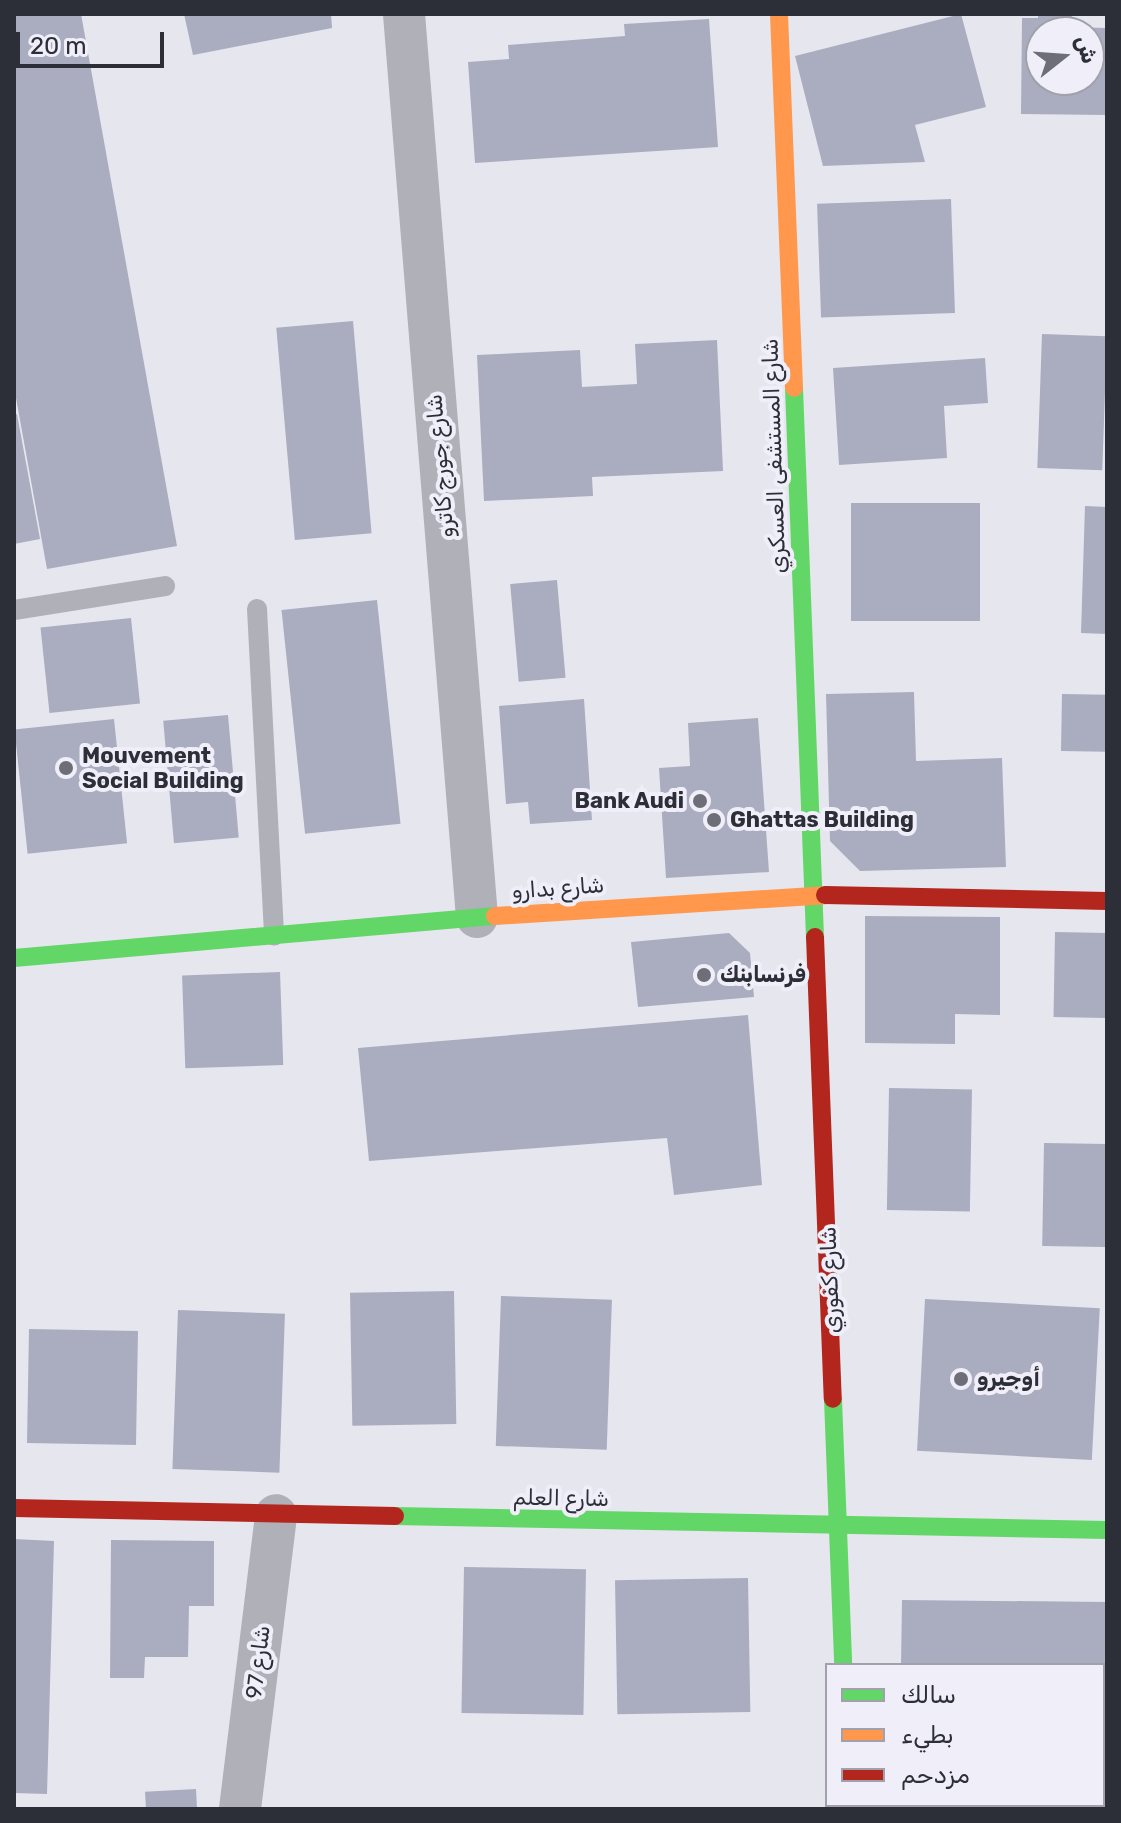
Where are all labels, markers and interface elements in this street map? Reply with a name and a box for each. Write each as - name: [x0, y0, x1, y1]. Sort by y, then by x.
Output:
- scale bar: [20, 16, 168, 66]
- north arrow: [1025, 16, 1105, 96]
- text: 20 m: [30, 32, 87, 60]
- text: ش: [1070, 32, 1104, 67]
- street label: شارع المستشفى العسكري: [757, 338, 791, 574]
- street label: شارع جورج كاترو: [421, 393, 459, 539]
- place label: Mouvement Social Building: [82, 742, 244, 794]
- marker: Mouvement Social Building: [57, 759, 75, 777]
- place label: Bank Audi: [574, 788, 684, 814]
- marker: Bank Audi: [691, 792, 709, 810]
- place label: Ghattas Building: [730, 807, 914, 833]
- marker: Ghattas Building: [705, 811, 723, 829]
- street label: شارع بدارو: [511, 872, 605, 904]
- place label: فرنسابنك: [720, 962, 806, 988]
- marker: فرنسابنك: [695, 966, 713, 984]
- street label: شارع كفوري: [815, 1226, 845, 1334]
- place label: أوجيرو: [977, 1366, 1040, 1392]
- marker: أوجيرو: [952, 1370, 970, 1388]
- street label: شارع العلم: [513, 1484, 609, 1512]
- street label: شارع 97: [240, 1624, 276, 1700]
- legend: [825, 1663, 1105, 1807]
- text: سالك: [901, 1681, 956, 1709]
- text: بطيء: [901, 1721, 954, 1749]
- text: مزدحم: [901, 1761, 970, 1789]

